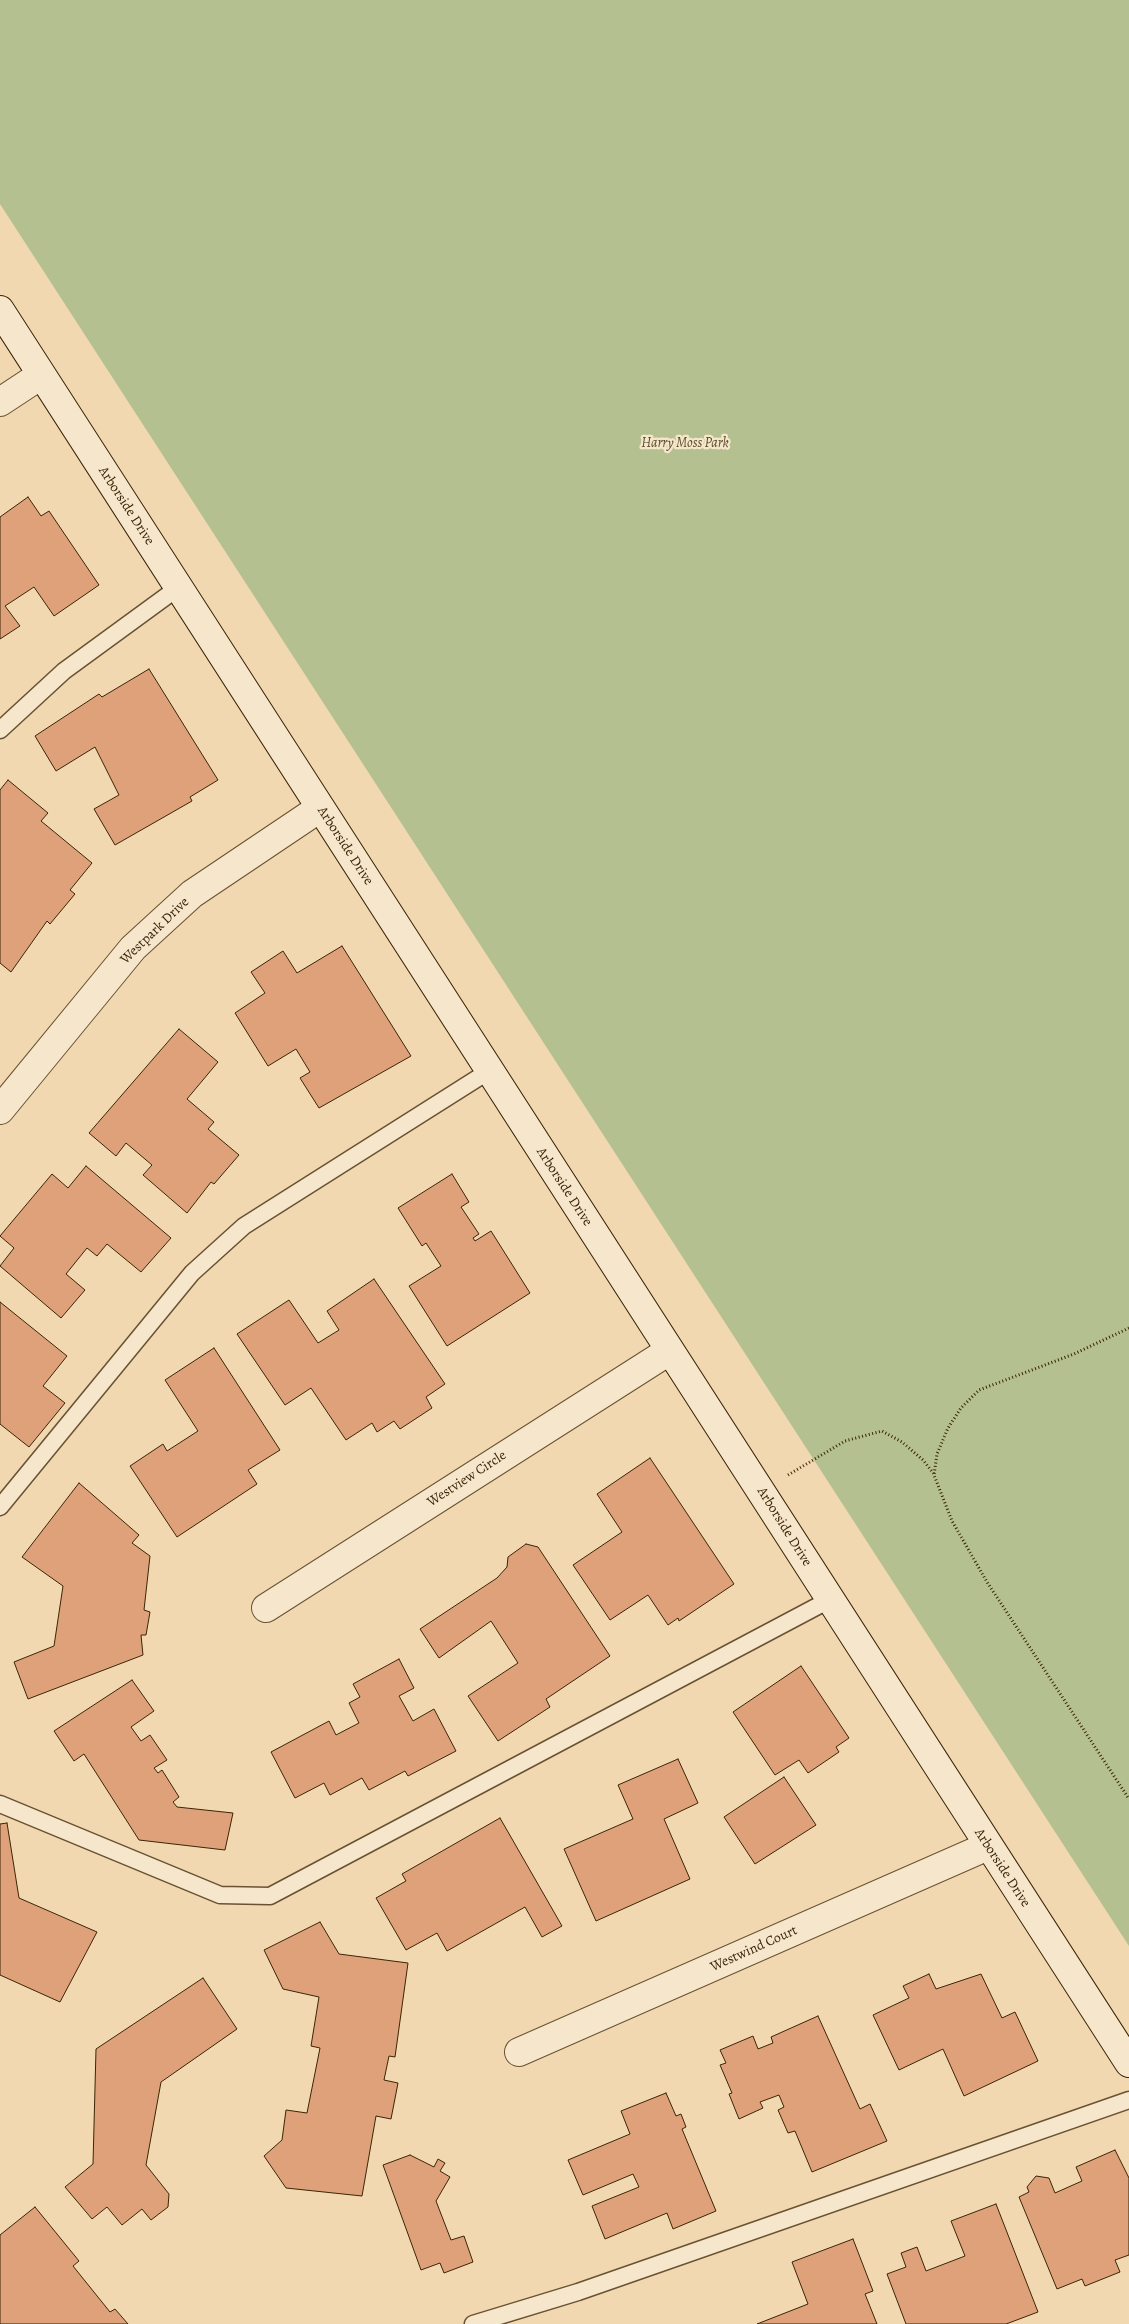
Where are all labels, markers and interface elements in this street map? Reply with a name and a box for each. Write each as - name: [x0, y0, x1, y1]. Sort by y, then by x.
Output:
- park label: Harry Moss Park: [641, 436, 729, 452]
- street label: Arborside Drive: [94, 464, 158, 548]
- street label: Arborside Drive: [313, 804, 377, 888]
- street label: Westpark Drive: [117, 894, 193, 968]
- street label: Arborside Drive: [532, 1145, 596, 1229]
- street label: Westview Circle: [424, 1447, 510, 1511]
- street label: Arborside Drive: [753, 1484, 815, 1570]
- street label: Arborside Drive: [970, 1826, 1034, 1910]
- street label: Westwind Court: [708, 1922, 800, 1976]

